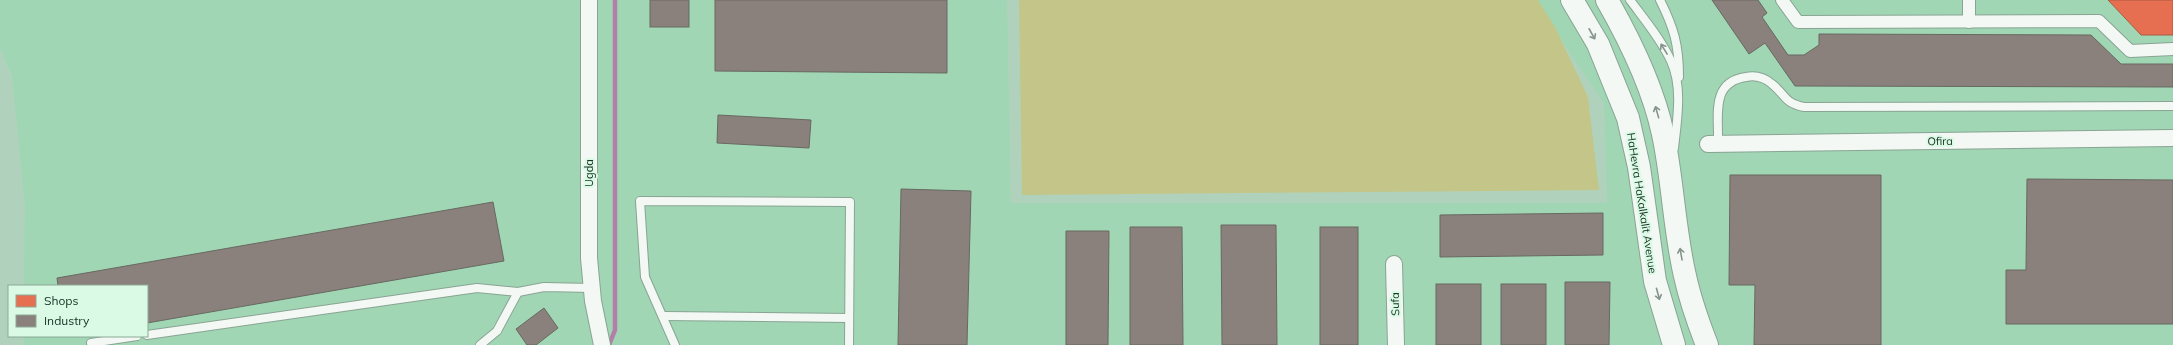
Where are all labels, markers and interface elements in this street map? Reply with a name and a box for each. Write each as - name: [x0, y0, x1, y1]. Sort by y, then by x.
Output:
- one-way arrow: [1588, 28, 1596, 40]
- one-way arrow: [1660, 43, 1668, 55]
- one-way arrow: [1653, 106, 1660, 119]
- street label: HaHevra HaKalkalit Avenue: [1624, 132, 1660, 274]
- street label: Ofira: [1927, 134, 1953, 148]
- street label: Ugda: [582, 159, 596, 187]
- one-way arrow: [1677, 248, 1685, 261]
- legend: [8, 285, 148, 337]
- one-way arrow: [1655, 287, 1662, 300]
- street label: Sufa: [1388, 292, 1402, 316]
- text: Shops: [44, 293, 79, 308]
- text: Industry: [44, 313, 90, 328]

